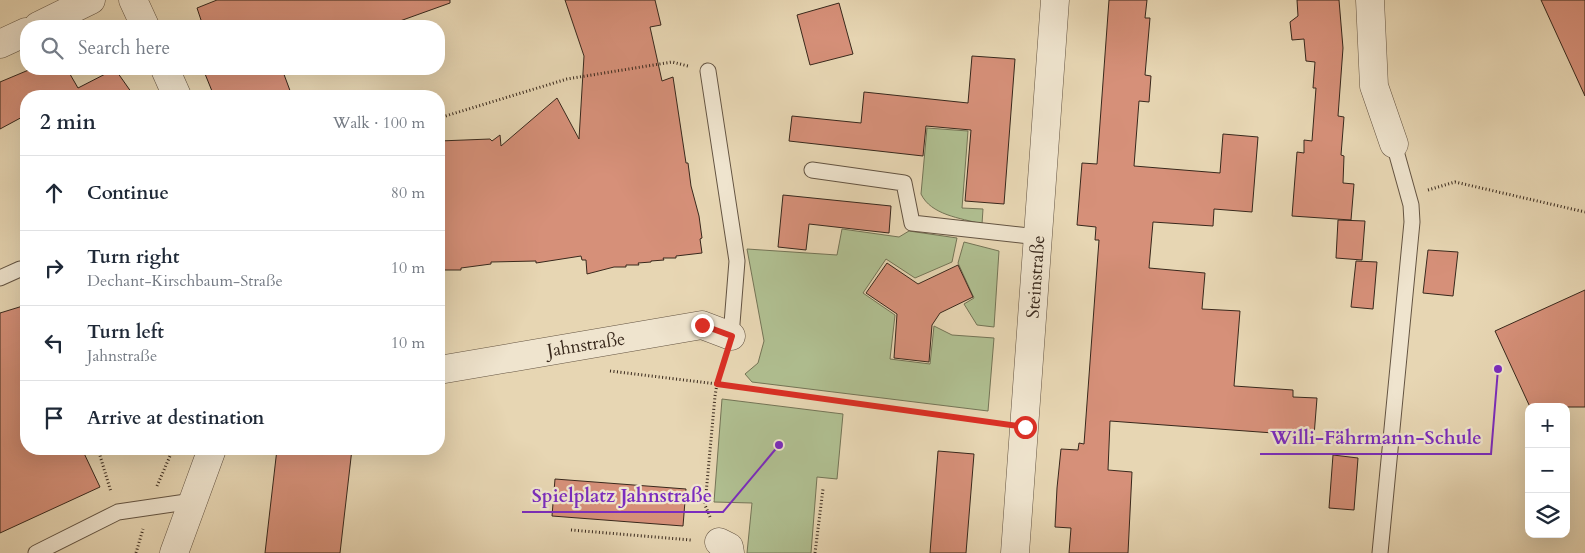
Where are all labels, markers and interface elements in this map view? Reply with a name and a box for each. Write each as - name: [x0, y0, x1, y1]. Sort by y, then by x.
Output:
- search box: [20, 20, 445, 75]
- icon: search: [38, 34, 66, 62]
- text: Search here: [78, 35, 170, 61]
- text: 2 min: [40, 108, 96, 137]
- text: Walk · 100 m: [333, 112, 425, 134]
- icon: ahead: [40, 179, 68, 207]
- text: Continue: [87, 180, 169, 206]
- text: 80 m: [391, 182, 425, 204]
- street label: Steinstraße: [1021, 235, 1051, 319]
- text: Turn right: [87, 244, 179, 270]
- icon: right: [40, 254, 68, 282]
- text: 10 m: [391, 257, 425, 279]
- text: Dechant-Kirschbaum-Straße: [87, 270, 283, 292]
- route end: [691, 314, 714, 337]
- text: Turn left: [87, 319, 164, 345]
- street label: Jahnstraße: [542, 326, 627, 364]
- icon: left: [40, 329, 68, 357]
- text: 10 m: [391, 332, 425, 354]
- text: Jahnstraße: [87, 345, 157, 367]
- map controls: [1525, 403, 1570, 538]
- button: +: [1525, 403, 1570, 448]
- icon: arrive: [40, 404, 68, 432]
- text: Arrive at destination: [87, 405, 264, 431]
- route start: [1014, 416, 1037, 439]
- callout: Willi-Fährmann-Schule: [1260, 420, 1491, 454]
- text: Willi-Fährmann-Schule: [1269, 425, 1482, 451]
- button: −: [1525, 448, 1570, 493]
- callout: Spielplatz Jahnstraße: [522, 478, 723, 512]
- text: Spielplatz Jahnstraße: [532, 483, 712, 509]
- button: layers: [1525, 493, 1570, 538]

